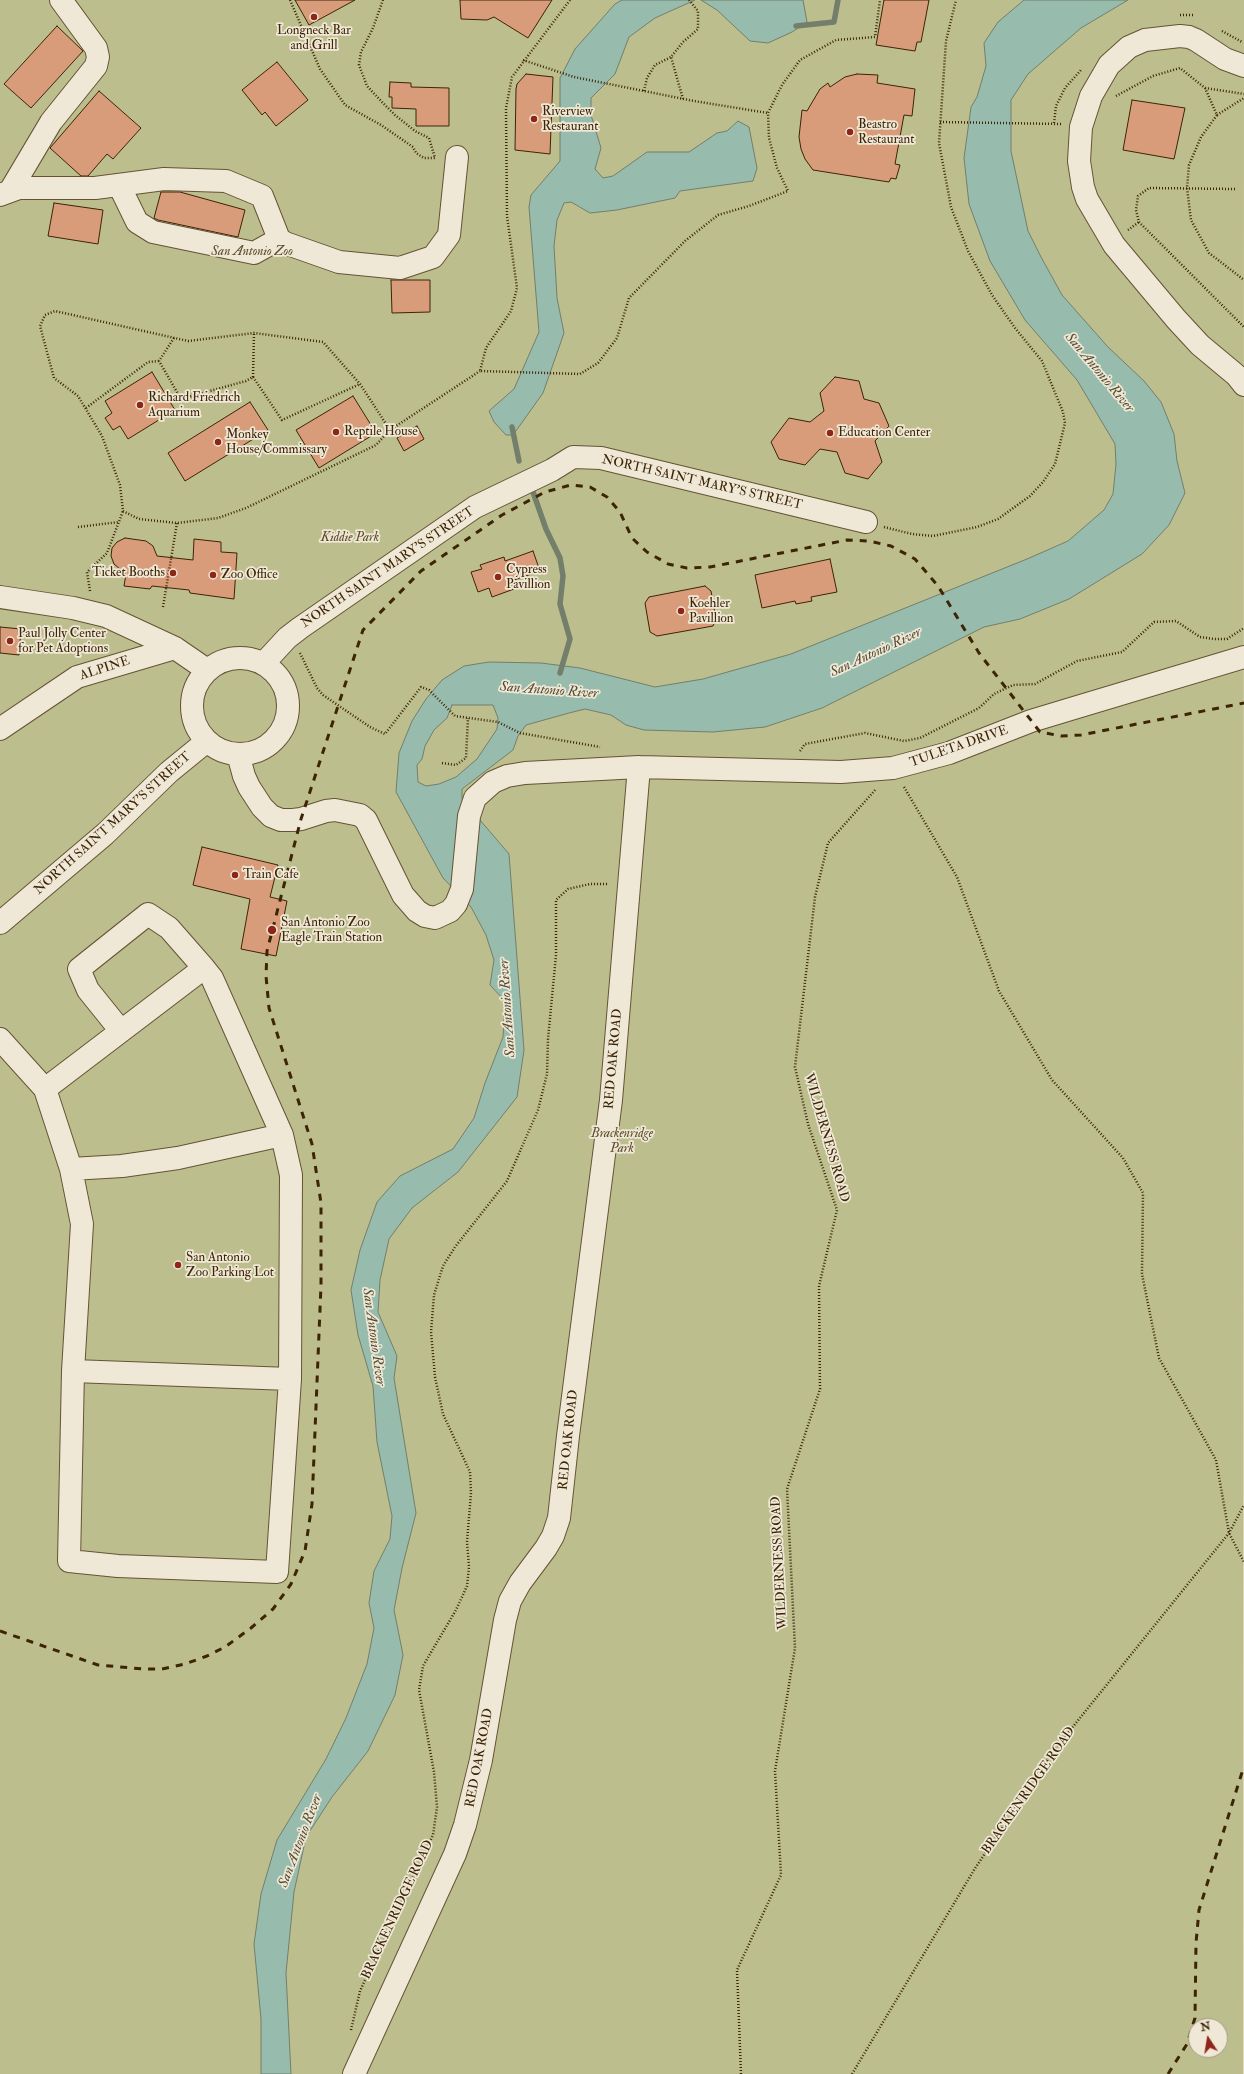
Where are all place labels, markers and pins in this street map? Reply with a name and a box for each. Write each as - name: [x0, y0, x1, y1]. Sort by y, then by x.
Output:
- marker: Longneck Bar and Grill: [309, 12, 319, 22]
- place label: Longneck Bar and Grill: [277, 23, 351, 54]
- place label: Riverview Restaurant: [542, 104, 598, 135]
- marker: Riverview Restaurant: [529, 114, 539, 124]
- place label: Beastro Restaurant: [858, 117, 914, 148]
- marker: Beastro Restaurant: [845, 127, 855, 137]
- place label: Richard Friedrich Aquarium: [148, 390, 240, 421]
- marker: Richard Friedrich Aquarium: [135, 400, 145, 410]
- place label: Reptile House: [344, 424, 418, 440]
- place label: Education Center: [838, 425, 930, 441]
- place label: Monkey House/Commissary: [226, 427, 327, 458]
- marker: Reptile House: [331, 427, 341, 437]
- marker: Education Center: [825, 428, 835, 438]
- marker: Monkey House/Commissary: [213, 437, 223, 447]
- place label: Cypress Pavillion: [506, 562, 551, 593]
- place label: Ticket Booths: [92, 565, 165, 581]
- place label: Zoo Office: [221, 567, 278, 583]
- marker: Ticket Booths: [168, 568, 178, 578]
- marker: Zoo Office: [208, 570, 218, 580]
- marker: Cypress Pavillion: [493, 572, 503, 582]
- place label: Koehler Pavillion: [689, 596, 734, 627]
- marker: Koehler Pavillion: [676, 606, 686, 616]
- place label: Paul Jolly Center for Pet Adoptions: [18, 626, 108, 657]
- marker: Paul Jolly Center for Pet Adoptions: [5, 636, 15, 646]
- place label: Train Cafe: [243, 867, 299, 883]
- marker: Train Cafe: [230, 870, 240, 880]
- place label: San Antonio Zoo Eagle Train Station: [281, 915, 382, 946]
- marker: San Antonio Zoo Eagle Train Station: [266, 924, 278, 936]
- place label: San Antonio Zoo Parking Lot: [186, 1250, 274, 1281]
- marker: San Antonio Zoo Parking Lot: [173, 1260, 183, 1270]

